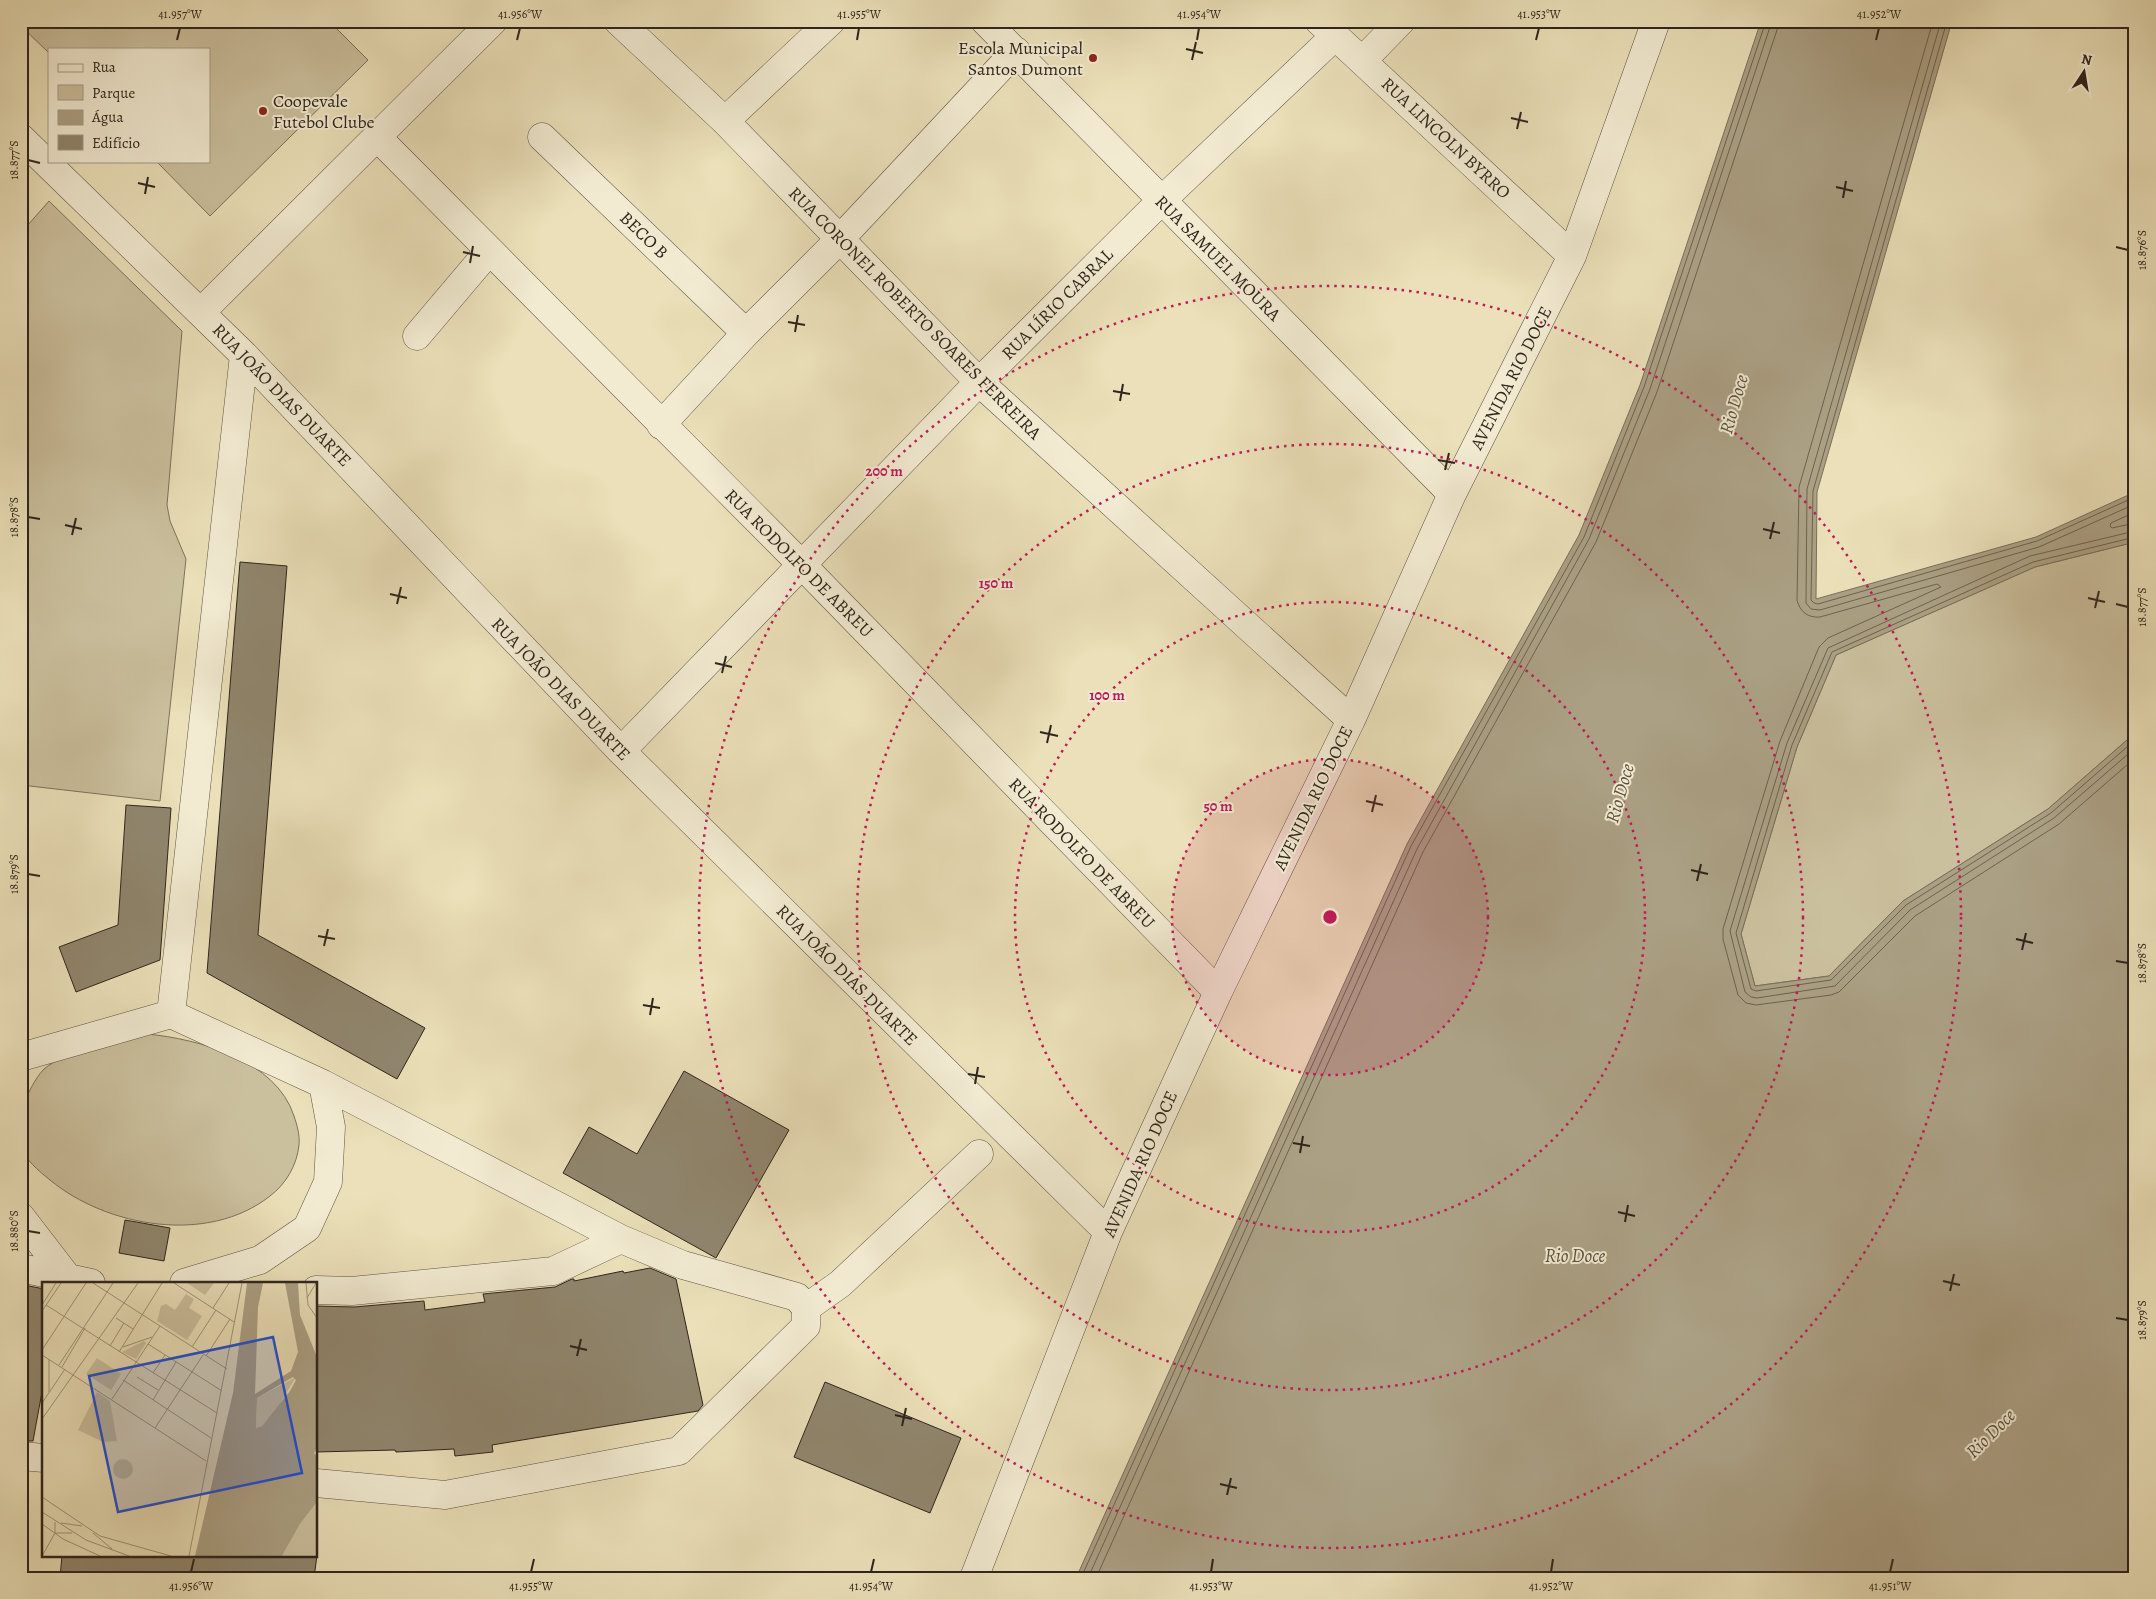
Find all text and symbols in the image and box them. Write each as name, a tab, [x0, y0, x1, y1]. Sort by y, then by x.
text: 41.957°W	[158, 6, 203, 22]
text: 41.956°W	[498, 6, 543, 22]
text: 41.955°W	[837, 6, 882, 22]
text: 41.954°W	[1177, 6, 1222, 22]
text: 41.953°W	[1517, 6, 1562, 22]
text: 41.952°W	[1857, 6, 1902, 22]
place label: Escola Municipal Santos Dumont	[958, 36, 1084, 81]
legend	[48, 48, 210, 162]
north arrow	[2058, 48, 2108, 98]
text: N	[2080, 49, 2094, 70]
marker: Escola Municipal Santos Dumont	[1087, 52, 1099, 64]
text: Rua	[92, 57, 116, 77]
street label: RUA LINCOLN BYRRO	[1376, 72, 1516, 204]
text: Parque	[92, 83, 135, 103]
place label: Coopevale Futebol Clube	[273, 89, 375, 134]
marker: Coopevale Futebol Clube	[257, 105, 269, 117]
text: Água	[91, 107, 123, 127]
text: Edifício	[92, 133, 140, 153]
text: 18.877°S	[6, 140, 22, 180]
street label: RUA CORONEL ROBERTO SOARES FERREIRA	[783, 181, 1047, 445]
street label: RUA SAMUEL MOURA	[1150, 190, 1287, 327]
street label: BECO B	[614, 206, 674, 264]
text: 18.876°S	[2134, 230, 2150, 270]
street label: RUA LÍRIO CABRAL	[996, 242, 1119, 365]
street label: AVENIDA RIO DOCE	[1464, 302, 1558, 455]
street label: RUA JOÃO DIAS DUARTE	[207, 318, 357, 472]
water label: Rio Doce	[1713, 371, 1755, 437]
text: 200 m	[865, 461, 903, 481]
street label: RUA RODOLFO DE ABREU	[719, 483, 879, 643]
text: 18.878°S	[6, 497, 22, 537]
text: 150 m	[979, 573, 1014, 593]
text: 18.877°S	[2134, 587, 2150, 627]
street label: RUA JOÃO DIAS DUARTE	[486, 612, 636, 766]
text: 100 m	[1089, 685, 1125, 705]
street label: AVENIDA RIO DOCE	[1267, 722, 1358, 875]
water label: Rio Doce	[1599, 760, 1641, 826]
street label: RUA RODOLFO DE ABREU	[1004, 772, 1160, 934]
text: 50 m	[1203, 796, 1233, 816]
text: 18.879°S	[6, 854, 22, 894]
street label: RUA JOÃO DIAS DUARTE	[771, 899, 923, 1051]
centre of rings	[1321, 908, 1339, 926]
text: 18.878°S	[2134, 943, 2150, 983]
street label: AVENIDA RIO DOCE	[1097, 1087, 1183, 1242]
text: 18.880°S	[6, 1210, 22, 1252]
water label: Rio Doce	[1545, 1243, 1605, 1269]
inset map	[42, 1282, 318, 1556]
text: 18.879°S	[2134, 1300, 2150, 1340]
water label: Rio Doce	[1960, 1403, 2021, 1464]
text: 41.956°W	[169, 1578, 214, 1594]
text: 41.955°W	[509, 1578, 554, 1594]
text: 41.954°W	[849, 1578, 894, 1594]
text: 41.953°W	[1189, 1578, 1234, 1594]
text: 41.952°W	[1529, 1578, 1574, 1594]
text: 41.951°W	[1869, 1578, 1912, 1594]

